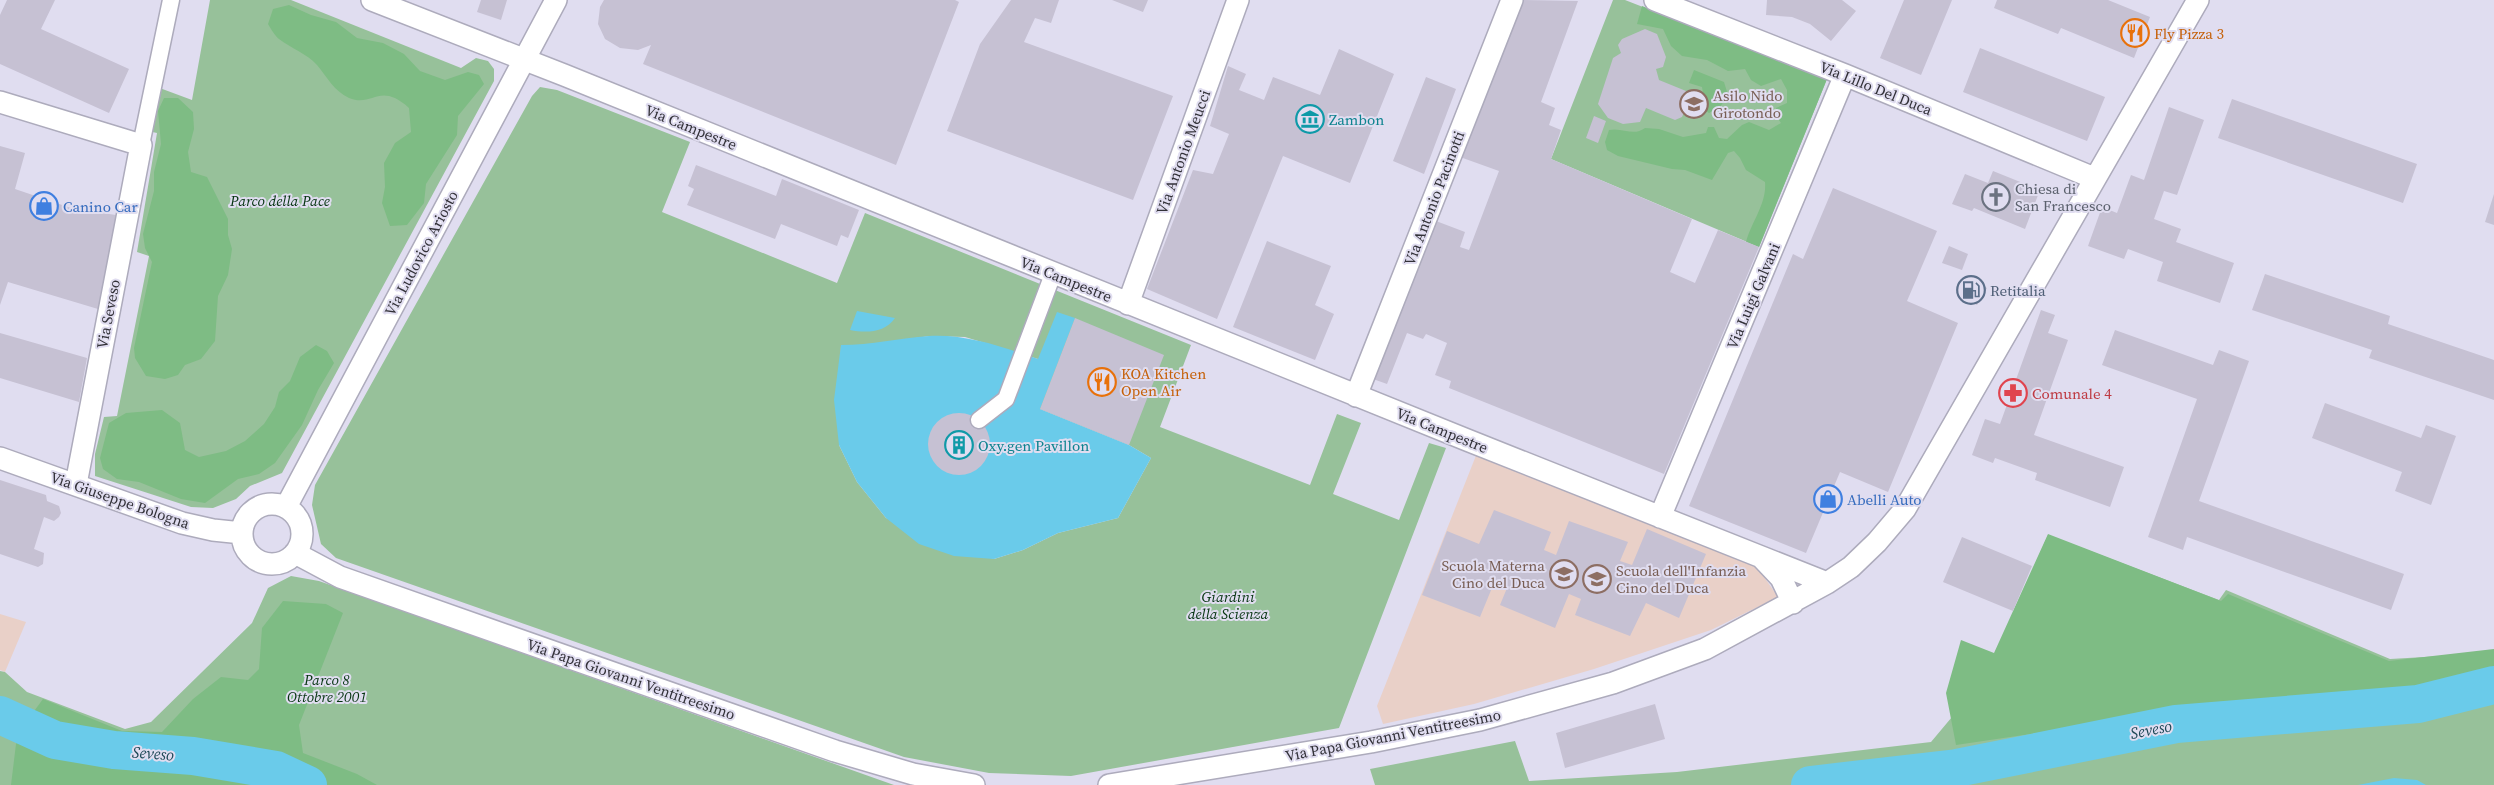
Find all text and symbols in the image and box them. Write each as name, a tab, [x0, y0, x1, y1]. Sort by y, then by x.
restaurant icon: Fly Pizza 3	[2120, 18, 2150, 48]
place label: Fly Pizza 3	[2154, 23, 2224, 44]
street label: Via Lillo Del Duca	[1817, 56, 1936, 120]
place label: Asilo Nido Girotondo	[1713, 85, 1782, 123]
street label: Via Antonio Meucci	[1151, 87, 1215, 217]
school or university icon: Asilo Nido Girotondo	[1679, 89, 1709, 119]
street label: Via Campestre	[642, 99, 740, 155]
museum icon: Zambon	[1295, 104, 1325, 134]
place label: Zambon	[1329, 109, 1384, 130]
street label: Via Antonio Pacinotti	[1399, 128, 1469, 268]
place label: Chiesa di San Francesco	[2015, 178, 2111, 216]
church icon: Chiesa di San Francesco	[1981, 182, 2011, 212]
street label: Via Ludovico Ariosto	[379, 187, 463, 319]
park label: Parco della Pace	[229, 190, 330, 211]
shop icon: Canino Car	[29, 191, 59, 221]
place label: Canino Car	[63, 196, 138, 217]
street label: Via Luigi Galvani	[1721, 240, 1785, 352]
street label: Via Campestre	[1017, 251, 1115, 307]
fuel station icon: Retitalia	[1956, 275, 1986, 305]
street label: Via Seveso	[91, 278, 125, 350]
place label: Retitalia	[1990, 280, 2046, 301]
place label: KOA Kitchen Open Air	[1121, 363, 1206, 401]
restaurant icon: KOA Kitchen Open Air	[1087, 367, 1117, 397]
pharmacy icon: Comunale 4	[1998, 378, 2028, 408]
place label: Comunale 4	[2032, 383, 2112, 404]
street label: Via Campestre	[1393, 402, 1491, 458]
building icon: Oxy.gen Pavillon	[944, 430, 974, 460]
place label: Oxy.gen Pavillon	[978, 435, 1089, 456]
street label: Via Giuseppe Bologna	[48, 466, 193, 534]
shop icon: Abelli Auto	[1813, 484, 1843, 514]
place label: Abelli Auto	[1847, 489, 1922, 510]
place label: Scuola Materna Cino del Duca	[1441, 555, 1545, 593]
school or university icon: Scuola Materna Cino del Duca	[1549, 559, 1579, 589]
place label: Scuola dell'Infanzia Cino del Duca	[1616, 560, 1746, 598]
school or university icon: Scuola dell'Infanzia Cino del Duca	[1582, 564, 1612, 594]
park label: Giardini della Scienza	[1188, 586, 1269, 624]
street label: Via Papa Giovanni Ventitreesimo	[524, 633, 738, 725]
park label: Parco 8 Ottobre 2001	[287, 669, 367, 707]
street label: Via Papa Giovanni Ventitreesimo	[1284, 704, 1502, 766]
water label: Seveso	[2128, 714, 2174, 744]
water label: Seveso	[131, 741, 175, 765]

